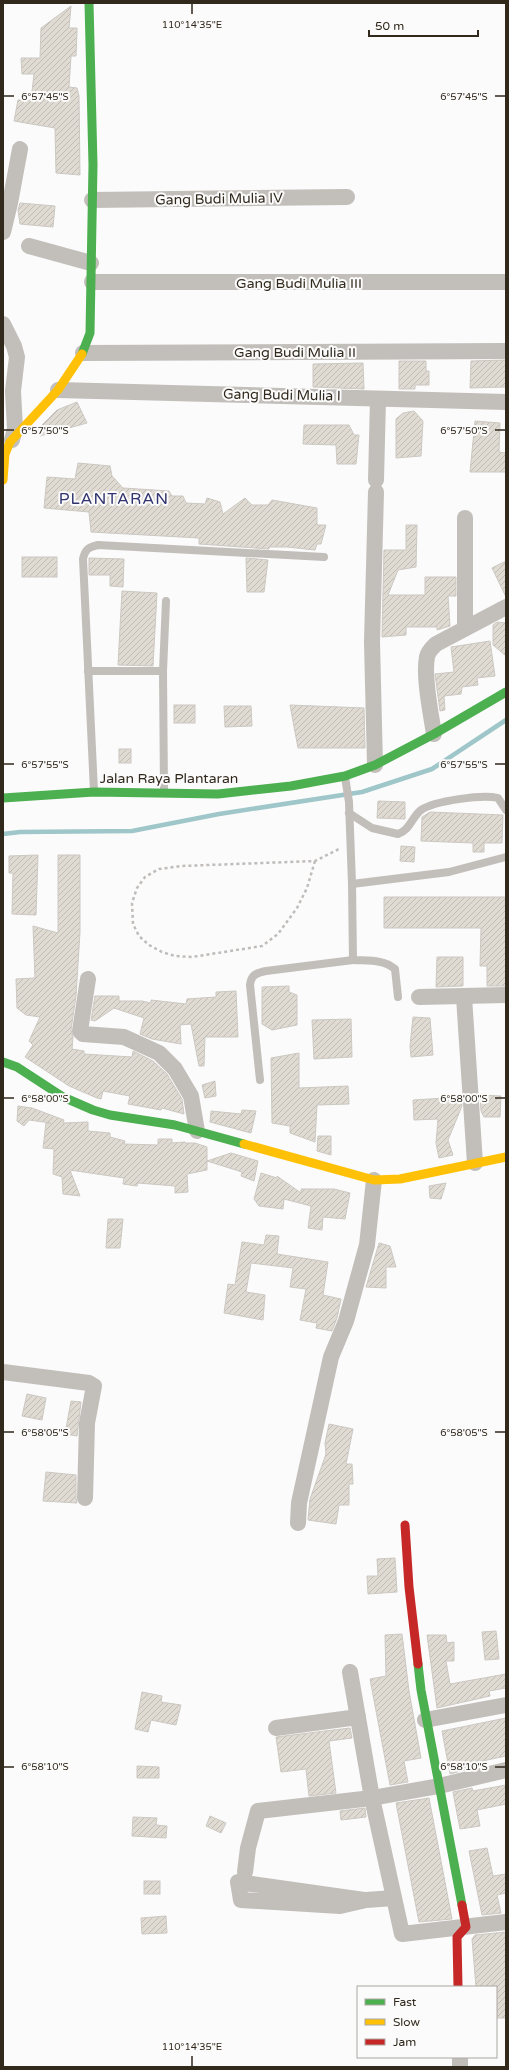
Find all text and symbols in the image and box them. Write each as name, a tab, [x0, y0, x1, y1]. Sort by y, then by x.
scale bar	[369, 12, 478, 38]
text: 110°14'35"E	[162, 19, 222, 31]
text: 50 m	[375, 19, 404, 33]
text: 6°57'45"S	[21, 91, 69, 103]
text: 6°57'45"S	[440, 91, 488, 103]
street label: Gang Budi Mulia IV	[155, 189, 283, 209]
street label: Gang Budi Mulia III	[236, 275, 362, 292]
street label: Gang Budi Mulia II	[234, 344, 356, 361]
street label: Gang Budi Mulia I	[223, 385, 341, 405]
text: 6°57'50"S	[21, 425, 69, 437]
text: 6°57'50"S	[440, 425, 488, 437]
district label: PLANTARAN	[59, 489, 169, 509]
text: 6°57'55"S	[21, 759, 69, 771]
text: 6°57'55"S	[440, 759, 488, 771]
street label: Jalan Raya Plantaran	[100, 770, 238, 787]
text: 6°58'00"S	[21, 1093, 69, 1105]
text: 6°58'00"S	[440, 1093, 488, 1105]
text: 6°58'05"S	[21, 1427, 69, 1439]
text: 6°58'05"S	[440, 1427, 488, 1439]
text: 6°58'10"S	[21, 1761, 69, 1773]
text: 6°58'10"S	[440, 1761, 488, 1773]
legend	[357, 1986, 497, 2058]
text: Fast	[393, 1995, 417, 2009]
text: Slow	[393, 2015, 420, 2029]
text: Jam	[393, 2035, 416, 2049]
text: 110°14'35"E	[162, 2041, 222, 2053]

